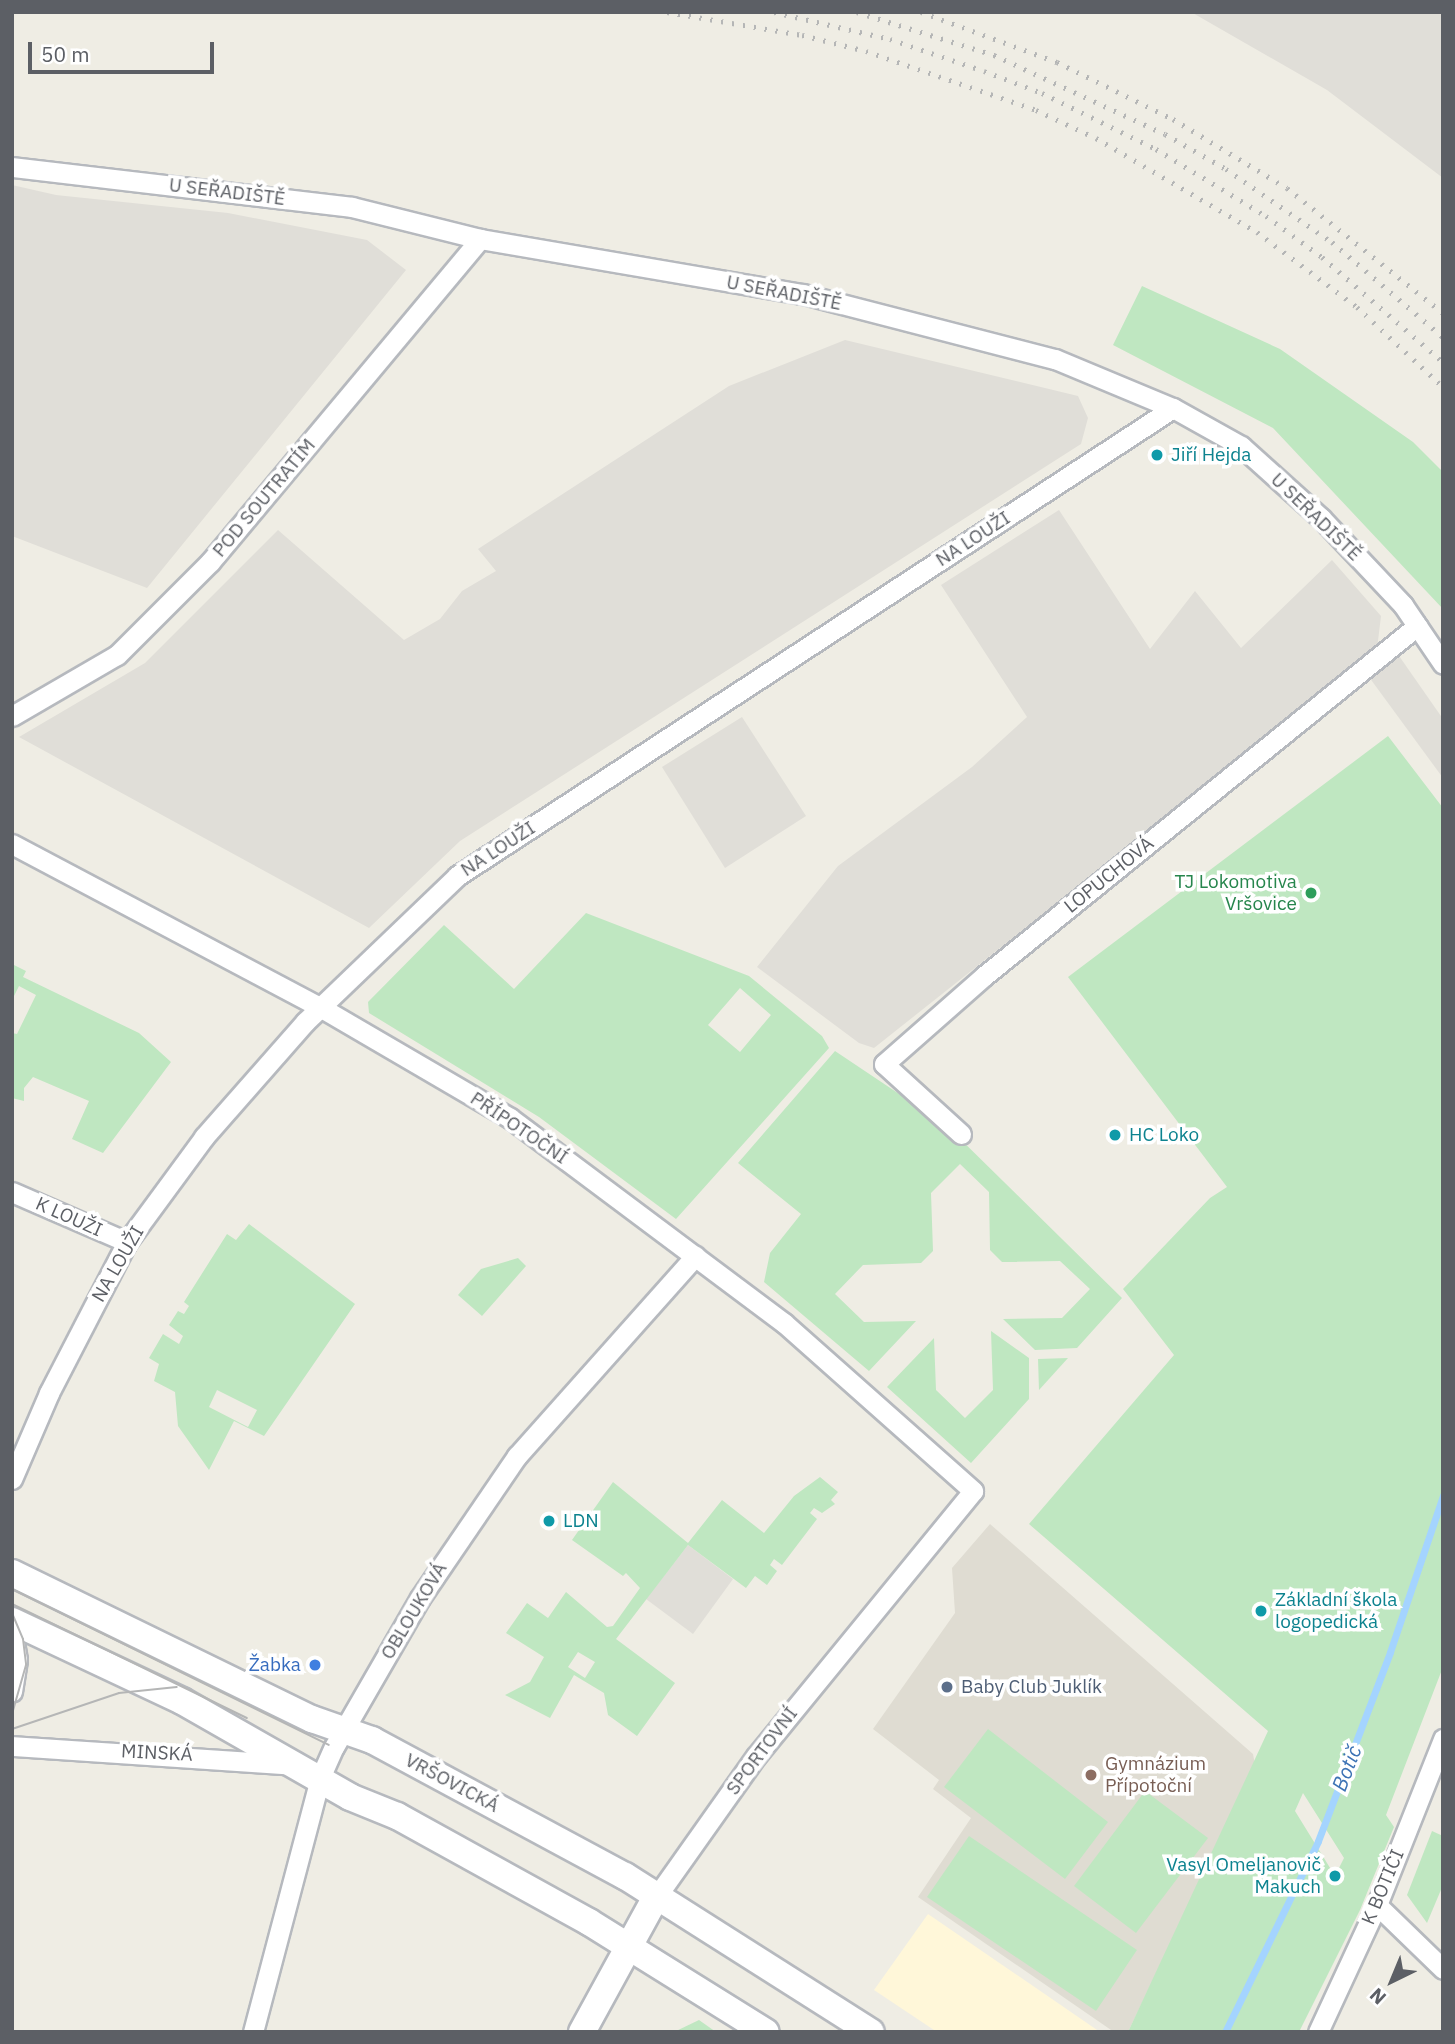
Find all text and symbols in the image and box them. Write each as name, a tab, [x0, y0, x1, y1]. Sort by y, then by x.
scale bar	[32, 28, 217, 72]
text: 50 m	[41, 40, 90, 68]
street label: U SEŘADIŠTĚ	[168, 174, 286, 210]
street label: U SEŘADIŠTĚ	[724, 271, 844, 315]
street label: POD SOUTRATÍM	[208, 434, 320, 562]
place label: Jiří Hejda	[1171, 444, 1251, 466]
marker: Jiří Hejda	[1149, 447, 1165, 463]
street label: U SEŘADIŠTĚ	[1266, 468, 1366, 566]
street label: NA LOUŽI	[932, 507, 1014, 571]
street label: NA LOUŽI	[457, 817, 539, 881]
street label: LOPUCHOVÁ	[1060, 832, 1158, 918]
place label: TJ Lokomotiva Vršovice	[1174, 871, 1297, 915]
marker: TJ Lokomotiva Vršovice	[1303, 885, 1319, 901]
street label: PŘÍPOTOČNÍ	[466, 1087, 572, 1169]
place label: HC Loko	[1129, 1124, 1199, 1146]
marker: HC Loko	[1107, 1127, 1123, 1143]
street label: K LOUŽI	[32, 1192, 106, 1242]
street label: NA LOUŽI	[87, 1222, 149, 1306]
place label: LDN	[563, 1510, 599, 1532]
marker: LDN	[541, 1513, 557, 1529]
street label: OBLOUKOVÁ	[376, 1558, 452, 1664]
place label: Základní škola logopedická	[1275, 1589, 1397, 1633]
marker: Základní škola logopedická	[1253, 1603, 1269, 1619]
place label: Žabka	[249, 1654, 301, 1676]
marker: Žabka	[307, 1657, 323, 1673]
place label: Baby Club Juklík	[961, 1676, 1102, 1698]
marker: Baby Club Juklík	[939, 1679, 955, 1695]
street label: SPORTOVNÍ	[722, 1703, 802, 1799]
street label: MINSKÁ	[121, 1740, 193, 1766]
water label: Botič	[1326, 1742, 1366, 1794]
street label: VRŠOVICKÁ	[401, 1749, 503, 1817]
place label: Gymnázium Přípotoční	[1105, 1753, 1206, 1797]
marker: Gymnázium Přípotoční	[1083, 1767, 1099, 1783]
street label: K BOTIČI	[1357, 1846, 1409, 1928]
place label: Vasyl Omeljanovič Makuch	[1166, 1854, 1321, 1898]
marker: Vasyl Omeljanovič Makuch	[1327, 1868, 1343, 1884]
north arrow	[1357, 1946, 1427, 2016]
text: N	[1364, 1983, 1391, 2010]

